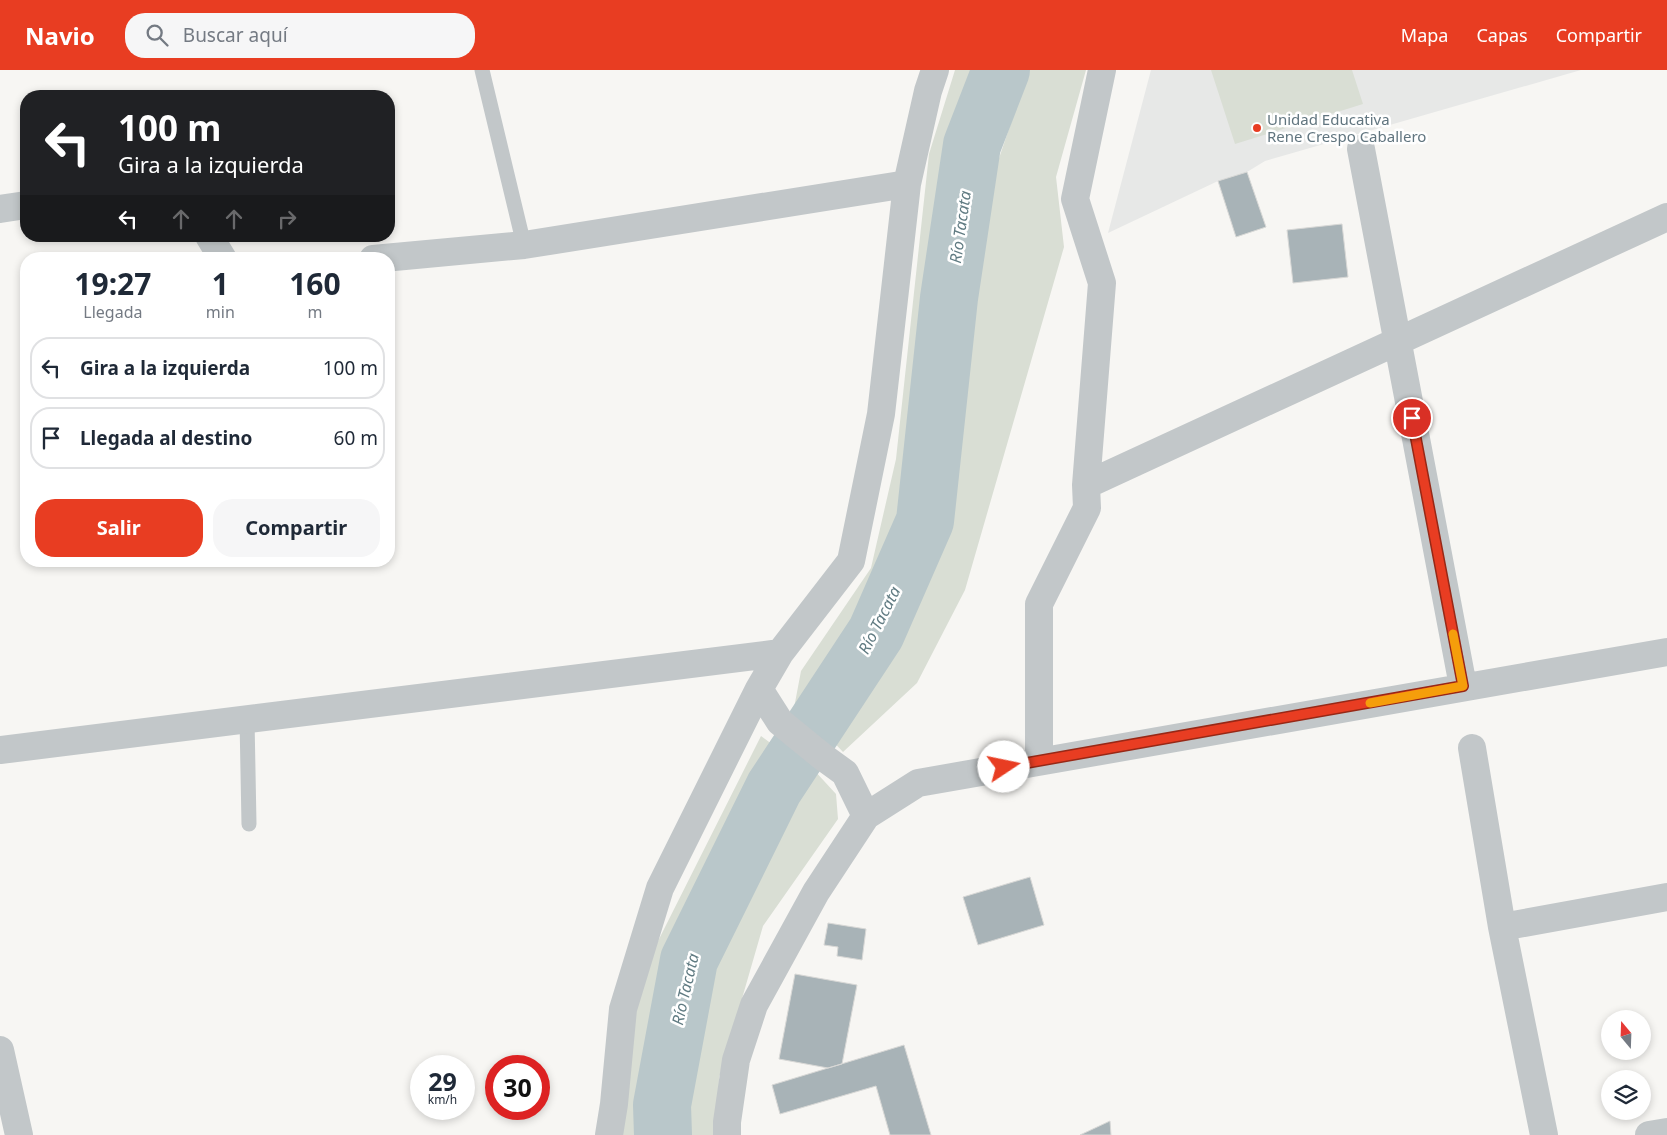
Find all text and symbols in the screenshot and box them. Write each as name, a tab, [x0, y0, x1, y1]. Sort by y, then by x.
search box	[125, 13, 475, 58]
text: Navio	[25, 19, 95, 52]
icon: search	[143, 21, 171, 49]
text: Buscar aquí	[183, 22, 288, 48]
text: Mapa	[1401, 23, 1448, 47]
text: Capas	[1476, 23, 1528, 47]
text: Compartir	[1556, 23, 1642, 47]
text: 100 m	[118, 104, 221, 151]
place label: Unidad Educativa Rene Crespo Caballero	[1267, 109, 1426, 146]
icon: left	[35, 110, 100, 175]
marker: Unidad Educativa Rene Crespo Caballero	[1251, 122, 1263, 134]
text: Gira a la izquierda	[118, 149, 304, 179]
water label: Río Tacata	[944, 189, 976, 265]
icon: left	[114, 205, 142, 233]
icon: ahead	[167, 205, 195, 233]
icon: ahead	[220, 205, 248, 233]
icon: right	[273, 205, 301, 233]
text: 19:27	[74, 263, 151, 304]
text: 1	[212, 263, 229, 304]
text: 160	[289, 263, 341, 304]
text: Llegada	[83, 301, 142, 323]
text: min	[206, 301, 235, 323]
text: m	[307, 301, 322, 323]
icon: left	[37, 354, 65, 382]
text: Gira a la izquierda	[80, 355, 250, 381]
text: 100 m	[323, 355, 378, 381]
pin	[1391, 397, 1433, 439]
icon: arrive	[1398, 404, 1426, 432]
icon: arrive	[37, 424, 65, 452]
text: Llegada al destino	[80, 425, 252, 451]
text: 60 m	[334, 425, 378, 451]
button: Salir	[35, 499, 203, 557]
button: Compartir	[213, 499, 380, 557]
water label: Río Tacata	[853, 582, 905, 658]
position arrow	[977, 740, 1029, 792]
water label: Río Tacata	[666, 951, 704, 1027]
north arrow	[1601, 1010, 1651, 1060]
map controls	[1601, 1010, 1651, 1120]
speed limit sign: 30	[485, 1055, 550, 1120]
text: 29	[428, 1064, 457, 1098]
button: layers	[1601, 1070, 1651, 1120]
text: km/h	[428, 1091, 457, 1108]

